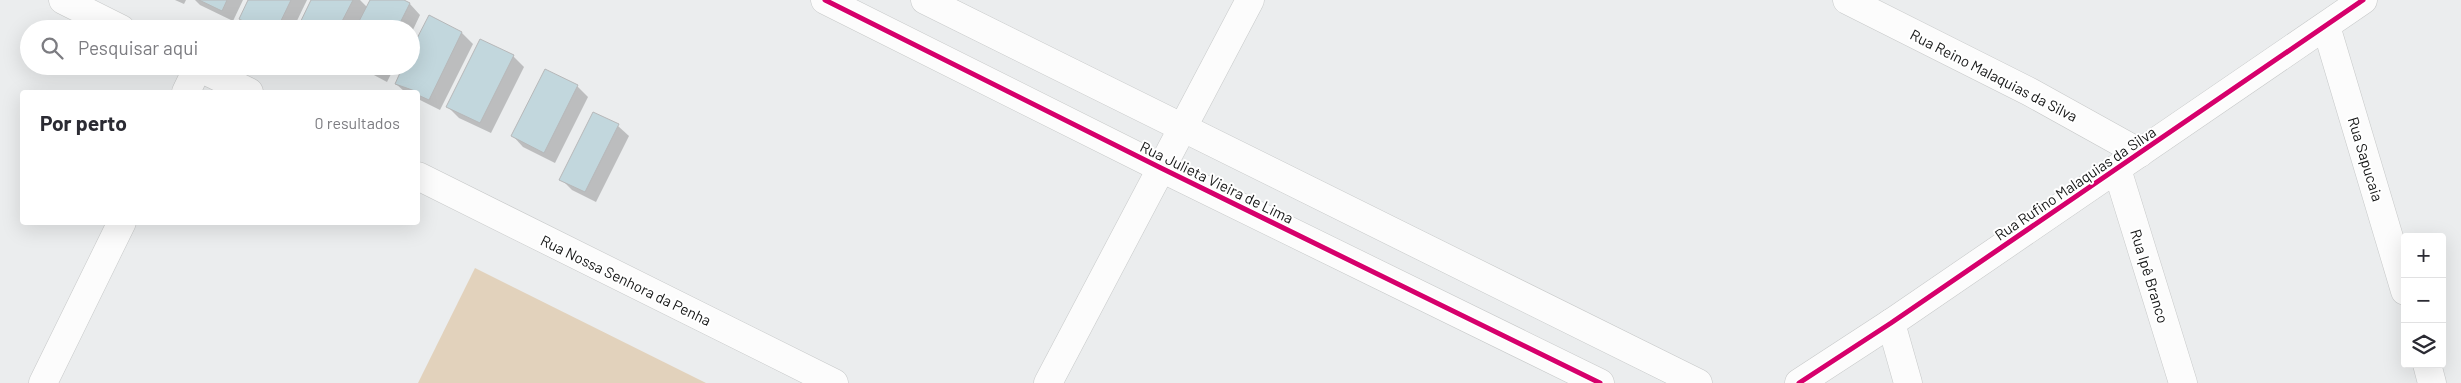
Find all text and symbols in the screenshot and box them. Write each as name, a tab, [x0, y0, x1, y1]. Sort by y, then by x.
search box	[20, 20, 420, 75]
street label: Rua Reino Malaquias da Silva	[1907, 25, 2081, 125]
icon: search	[38, 34, 66, 62]
text: Pesquisar aqui	[78, 36, 198, 59]
text: Por perto	[40, 110, 127, 135]
text: 0 resultados	[315, 113, 400, 132]
street label: Rua Sapucaia	[2345, 115, 2387, 203]
street label: Rua Rufino Malaquias da Silva	[1991, 122, 2159, 244]
street label: Rua Julieta Vieira de Lima	[1138, 137, 1296, 227]
street label: Rua Ipê Branco	[2127, 227, 2173, 325]
street label: Rua Nossa Senhora da Penha	[538, 231, 714, 329]
map controls	[2401, 233, 2446, 368]
button: +	[2401, 233, 2446, 278]
button: −	[2401, 278, 2446, 323]
button: layers	[2401, 323, 2446, 368]

